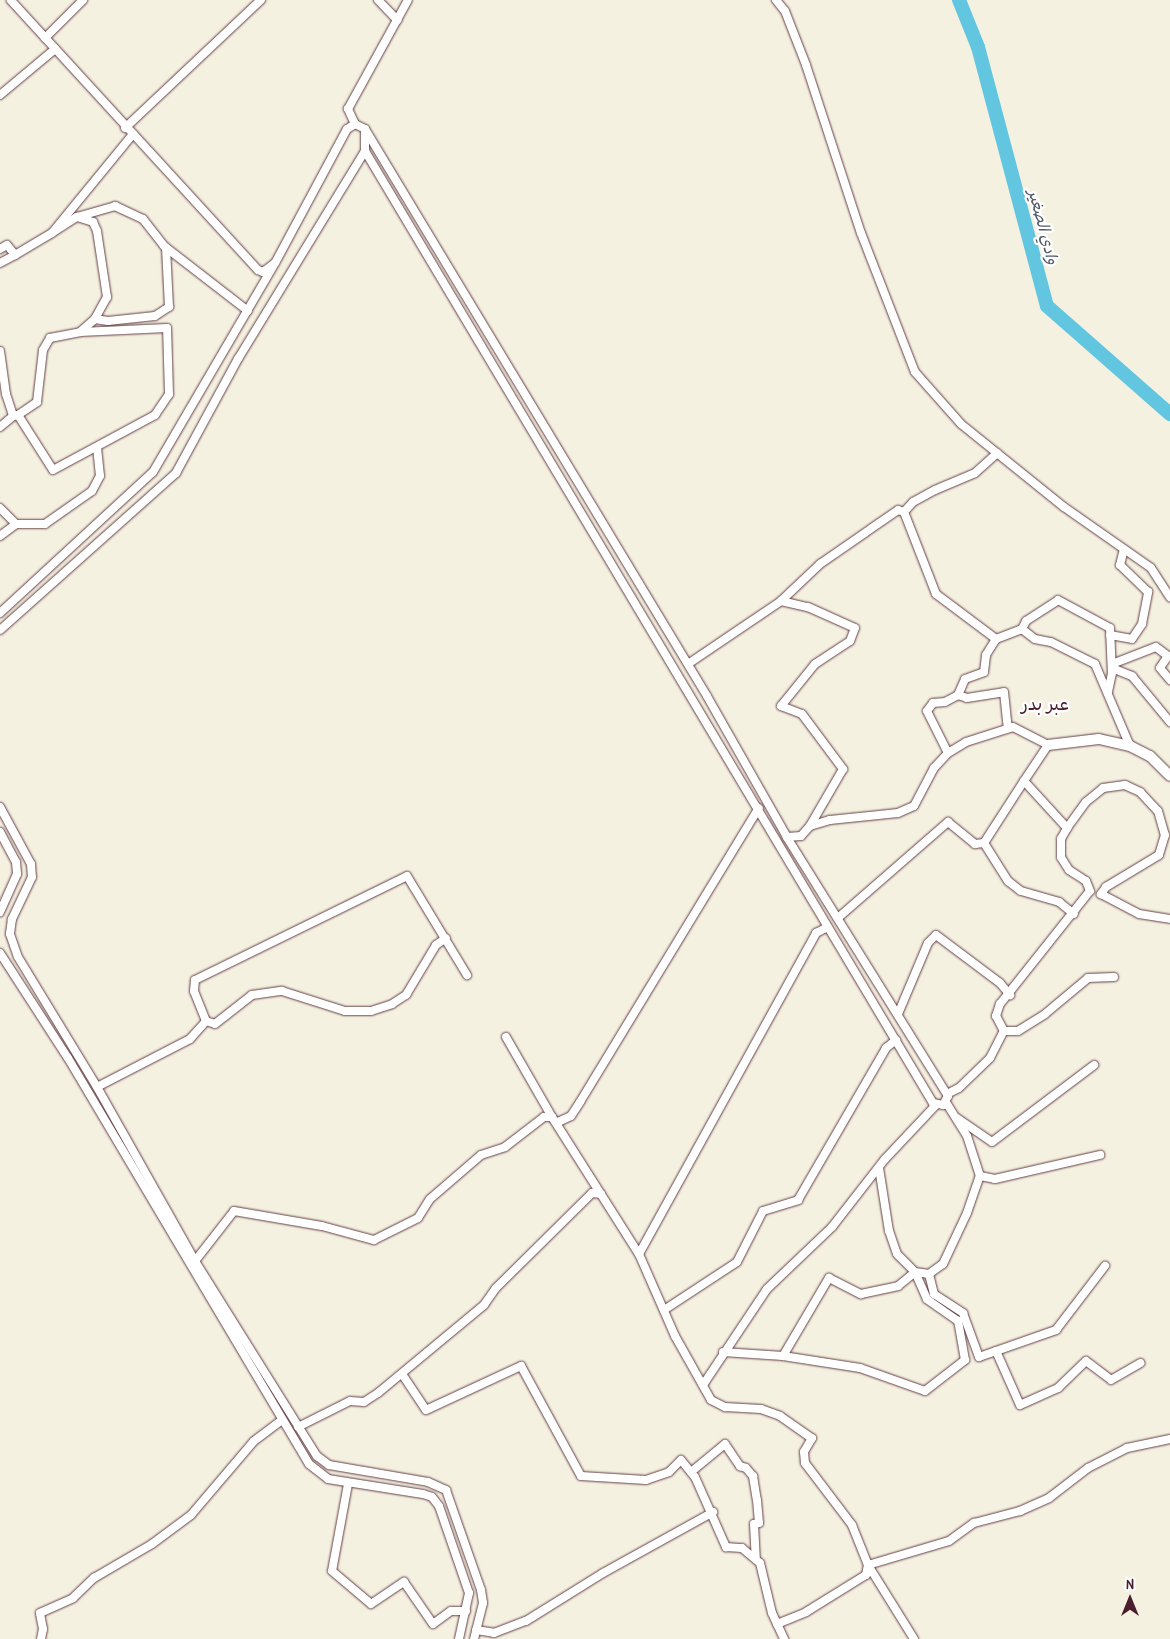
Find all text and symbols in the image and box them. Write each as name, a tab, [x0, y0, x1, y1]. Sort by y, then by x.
water label: وادي الصغير	[1025, 188, 1063, 266]
district label: عبر بدر	[1021, 693, 1069, 715]
north arrow	[1105, 1574, 1155, 1624]
text: N	[1126, 1574, 1134, 1593]

